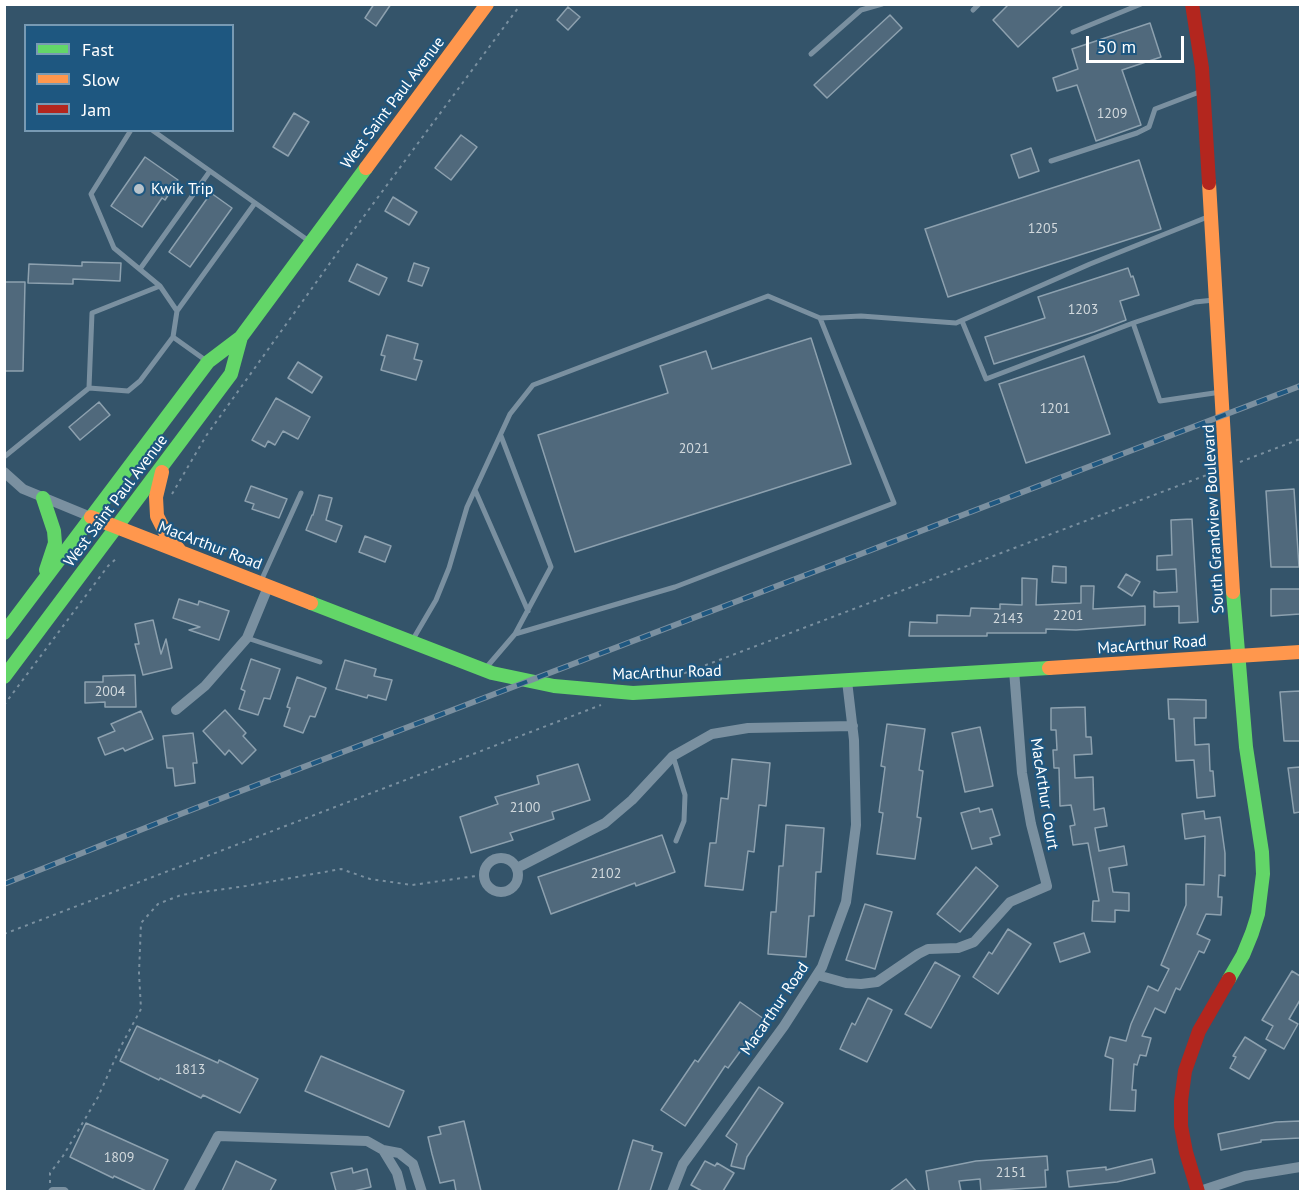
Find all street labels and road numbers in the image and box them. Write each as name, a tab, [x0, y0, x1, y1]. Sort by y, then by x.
street label: West Saint Paul Avenue	[337, 33, 449, 173]
street label: South Grandview Boulevard	[1199, 424, 1229, 614]
street label: West Saint Paul Avenue	[60, 431, 172, 571]
street label: MacArthur Road	[155, 517, 265, 575]
street label: MacArthur Road	[1097, 632, 1207, 658]
street label: MacArthur Road	[612, 661, 722, 685]
street label: MacArthur Court	[1026, 737, 1062, 851]
street label: Macarthur Road	[737, 959, 813, 1059]

